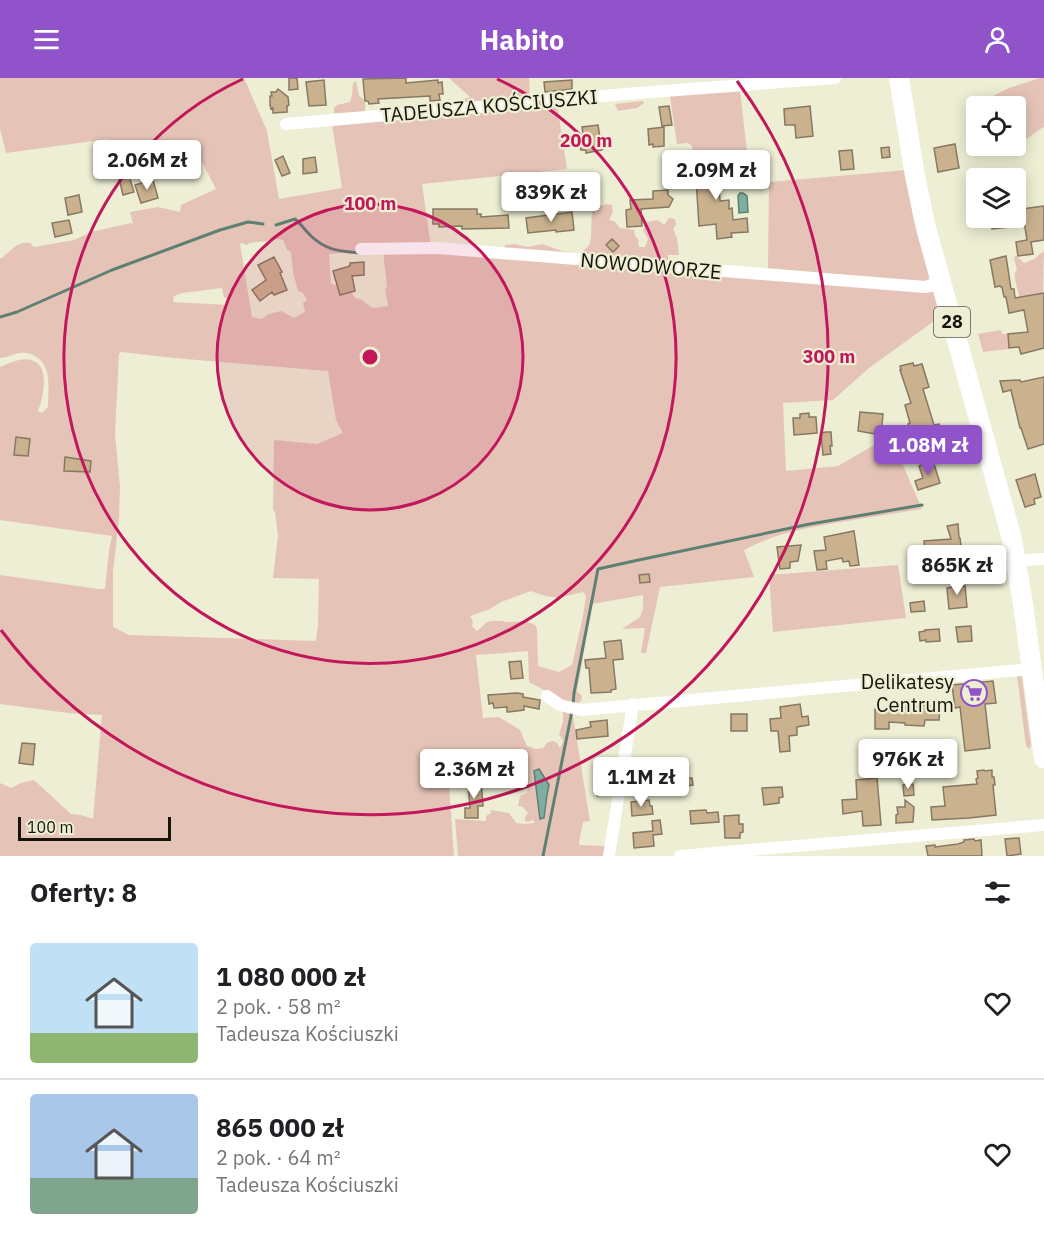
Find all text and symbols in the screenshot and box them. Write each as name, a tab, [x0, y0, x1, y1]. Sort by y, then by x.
text: Habito	[480, 22, 564, 57]
icon: menu	[30, 23, 63, 56]
icon: person	[981, 23, 1014, 56]
street label: TADEUSZA KOŚCIUSZKI	[379, 83, 599, 128]
map controls	[966, 96, 1026, 228]
button: locate	[966, 96, 1026, 156]
text: 200 m	[560, 129, 612, 152]
pin: 2.06M zł	[85, 140, 209, 191]
text: 2.06M zł	[107, 146, 187, 173]
pin: 2.09M zł	[654, 150, 778, 201]
text: 2.09M zł	[676, 156, 756, 183]
button: layers	[966, 168, 1026, 228]
pin: 839K zł	[496, 172, 606, 223]
text: 839K zł	[515, 178, 587, 205]
text: 100 m	[344, 192, 396, 215]
street label: NOWODWORZE	[579, 246, 723, 285]
road number: 28	[934, 307, 970, 337]
text: 300 m	[803, 345, 855, 368]
centre of rings	[360, 347, 380, 367]
pin: 1.08M zł	[866, 425, 990, 476]
text: 1.08M zł	[888, 431, 968, 458]
pin: 865K zł	[902, 545, 1012, 596]
text: 865K zł	[921, 551, 993, 578]
place label: Delikatesy Centrum	[861, 668, 954, 718]
supermarket icon: Delikatesy Centrum	[959, 678, 989, 708]
pin: 976K zł	[853, 739, 963, 790]
text: 976K zł	[872, 745, 944, 772]
pin: 2.36M zł	[412, 749, 536, 800]
text: 2.36M zł	[434, 755, 514, 782]
pin: 1.1M zł	[586, 757, 696, 808]
text: 1.1M zł	[607, 763, 675, 790]
scale bar	[18, 814, 171, 842]
text: 100 m	[27, 817, 74, 837]
text: Oferty: 8	[30, 875, 137, 909]
icon: filters	[981, 876, 1014, 909]
text: 1 080 000 zł	[216, 959, 365, 993]
icon: home	[78, 967, 150, 1039]
icon: heart	[981, 987, 1014, 1020]
text: 2 pok. · 58 m²	[216, 993, 341, 1020]
text: Tadeusza Kościuszki	[216, 1020, 399, 1047]
text: 865 000 zł	[216, 1110, 344, 1144]
icon: home	[78, 1118, 150, 1190]
icon: heart	[981, 1138, 1014, 1171]
text: 2 pok. · 64 m²	[216, 1144, 341, 1171]
text: Tadeusza Kościuszki	[216, 1171, 399, 1198]

